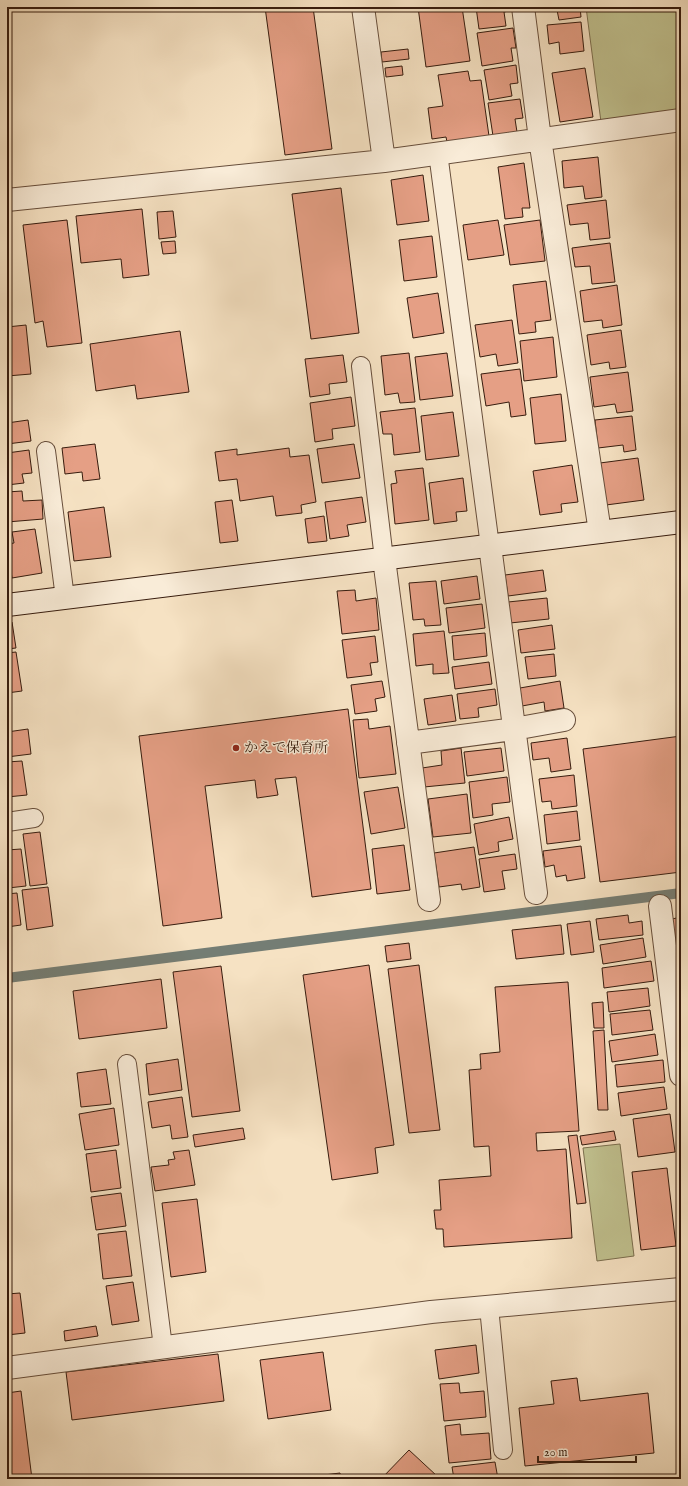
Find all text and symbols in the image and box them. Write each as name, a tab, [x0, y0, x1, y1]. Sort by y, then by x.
place label: かえで保育所	[244, 739, 328, 757]
marker: かえで保育所	[231, 743, 241, 753]
scale bar	[538, 1438, 636, 1464]
text: 20 m	[544, 1445, 567, 1460]

